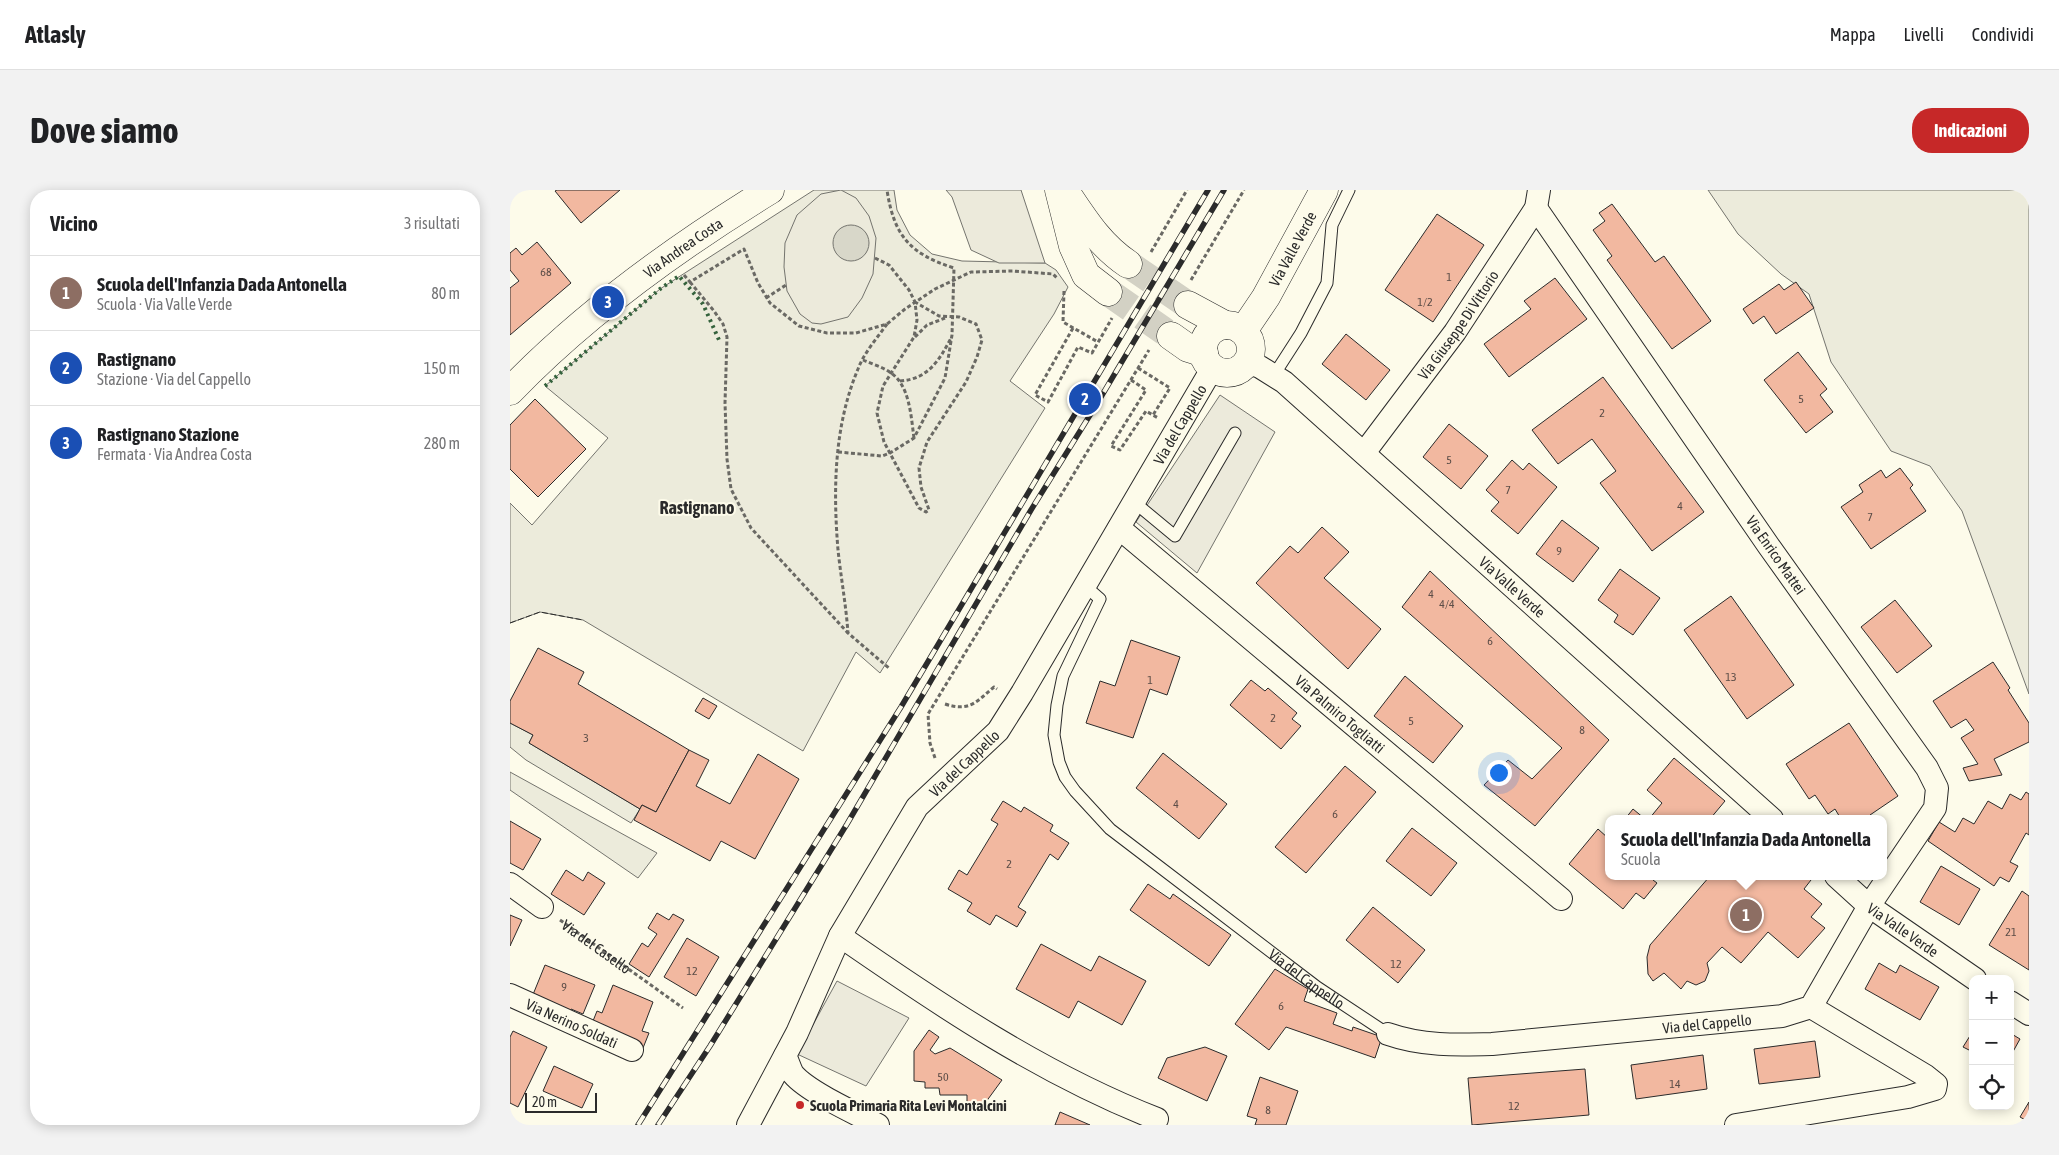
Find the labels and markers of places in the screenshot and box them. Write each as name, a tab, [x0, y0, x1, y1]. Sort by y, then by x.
pin: 3	[592, 283, 624, 321]
pin: 2	[1069, 380, 1101, 418]
pin: 1	[1730, 896, 1762, 934]
place label: Scuola Primaria Rita Levi Montalcini	[810, 1097, 1007, 1114]
marker: Scuola Primaria Rita Levi Montalcini	[794, 1099, 806, 1111]

